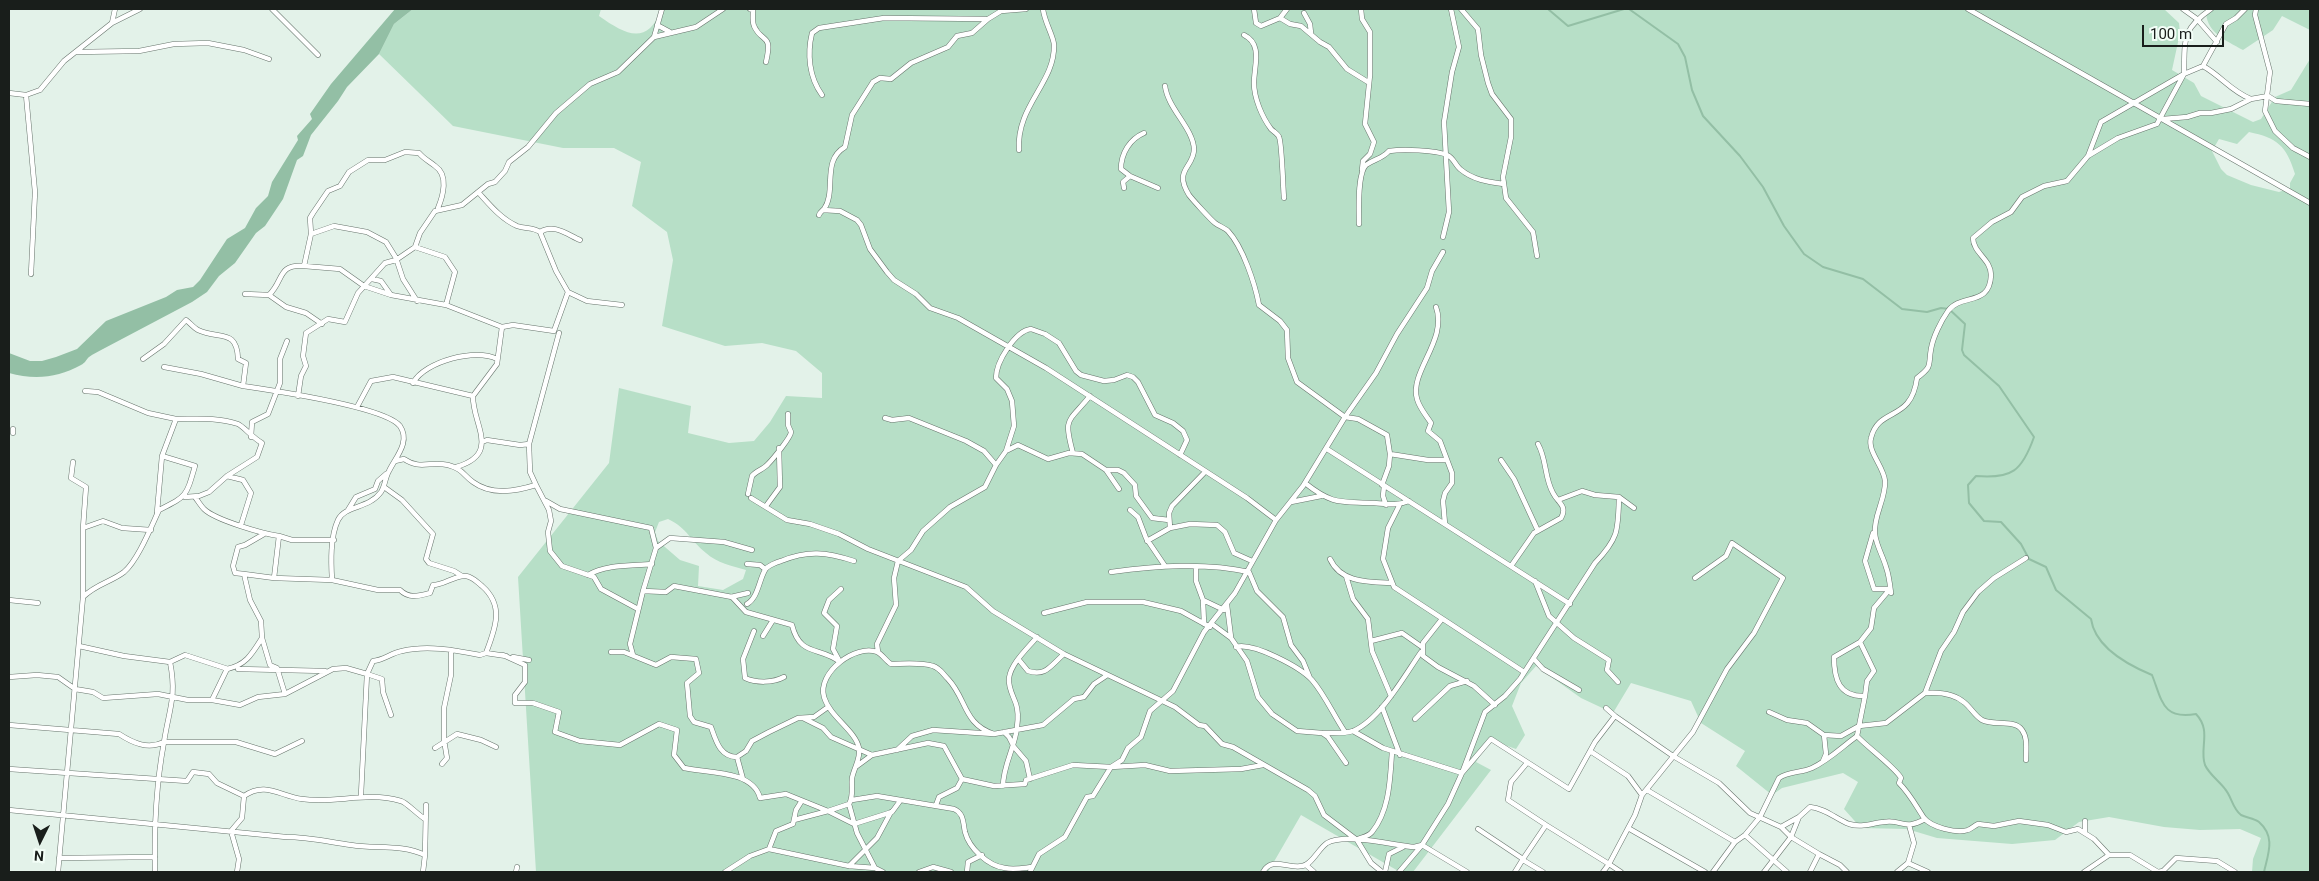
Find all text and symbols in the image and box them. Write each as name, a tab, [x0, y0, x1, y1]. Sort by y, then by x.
scale bar	[2144, 15, 2226, 47]
text: 100 m	[2150, 25, 2192, 43]
north arrow	[15, 816, 65, 866]
text: N	[33, 848, 44, 864]

